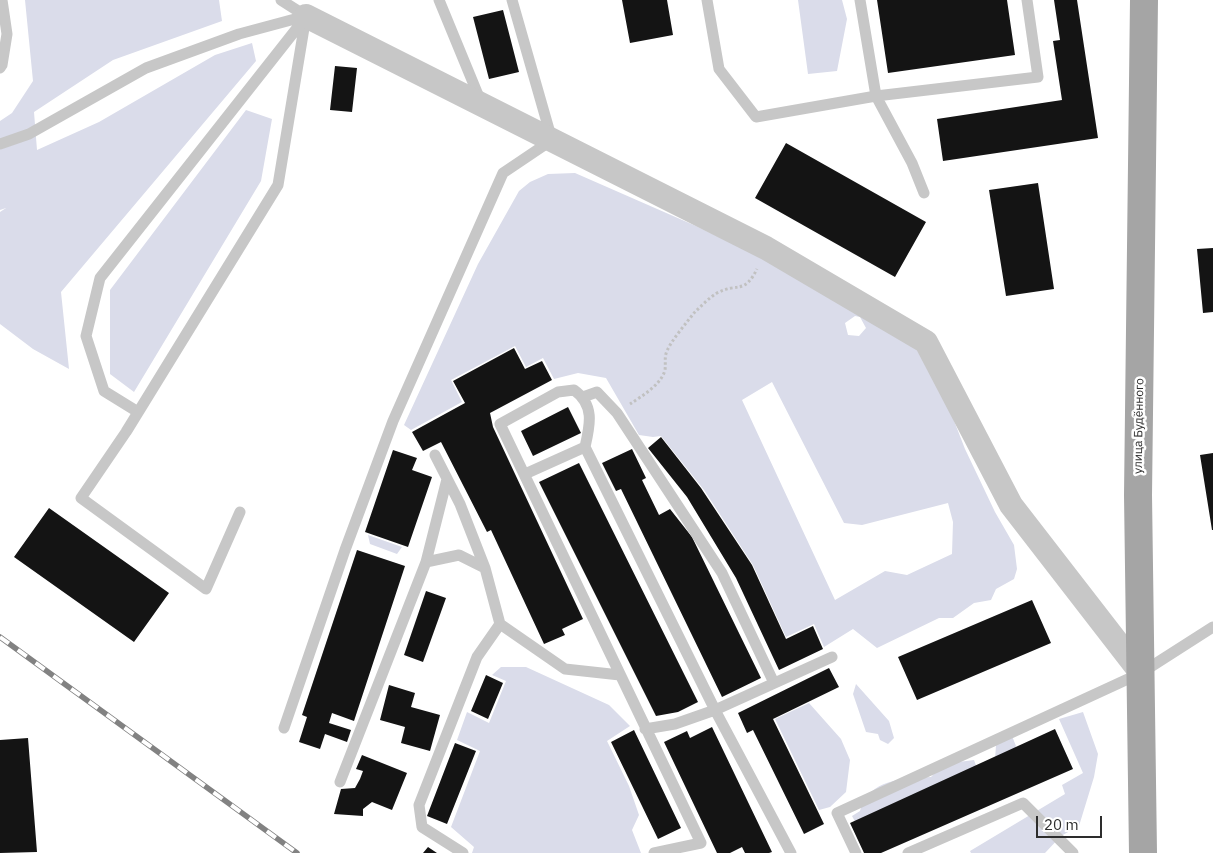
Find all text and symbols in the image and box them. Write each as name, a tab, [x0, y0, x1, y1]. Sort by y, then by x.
street label: улица Будённого	[1131, 378, 1147, 474]
scale bar	[1038, 806, 1104, 838]
text: 20 m	[1044, 815, 1079, 834]

